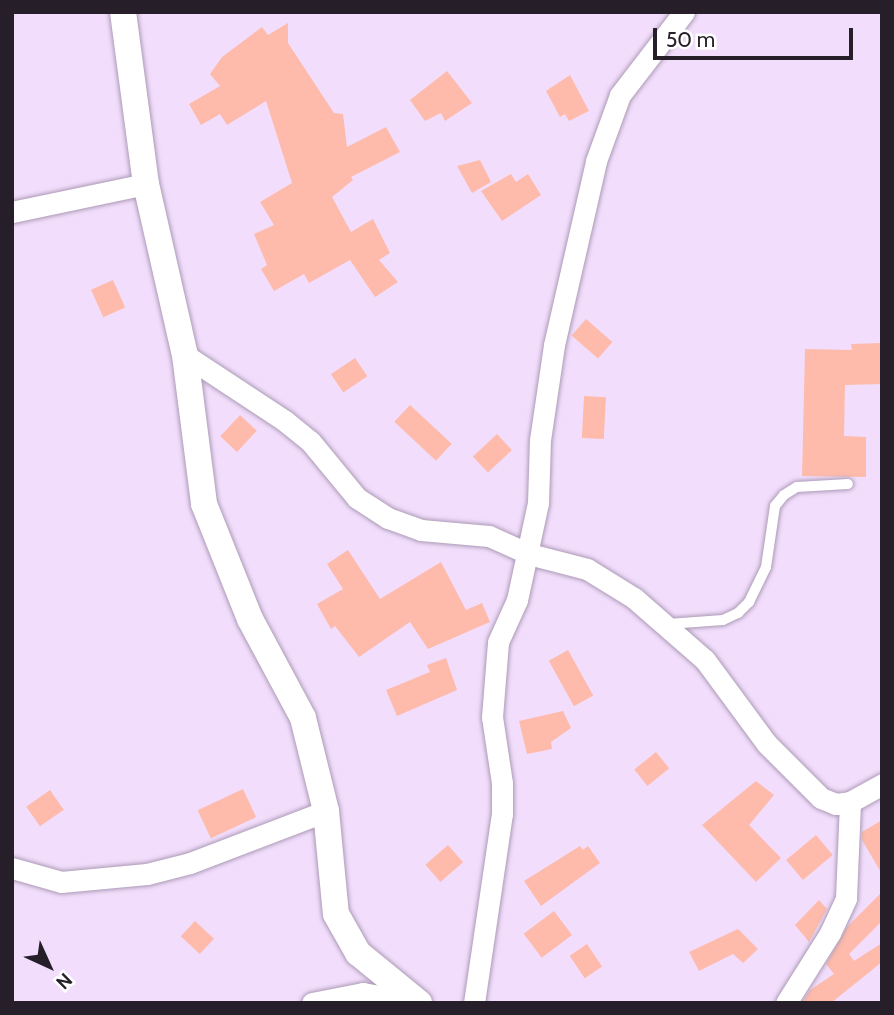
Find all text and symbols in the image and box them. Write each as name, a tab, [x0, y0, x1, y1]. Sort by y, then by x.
scale bar	[656, 14, 856, 58]
text: 50 m	[666, 27, 715, 52]
north arrow	[14, 931, 84, 1001]
text: N	[51, 968, 77, 994]

